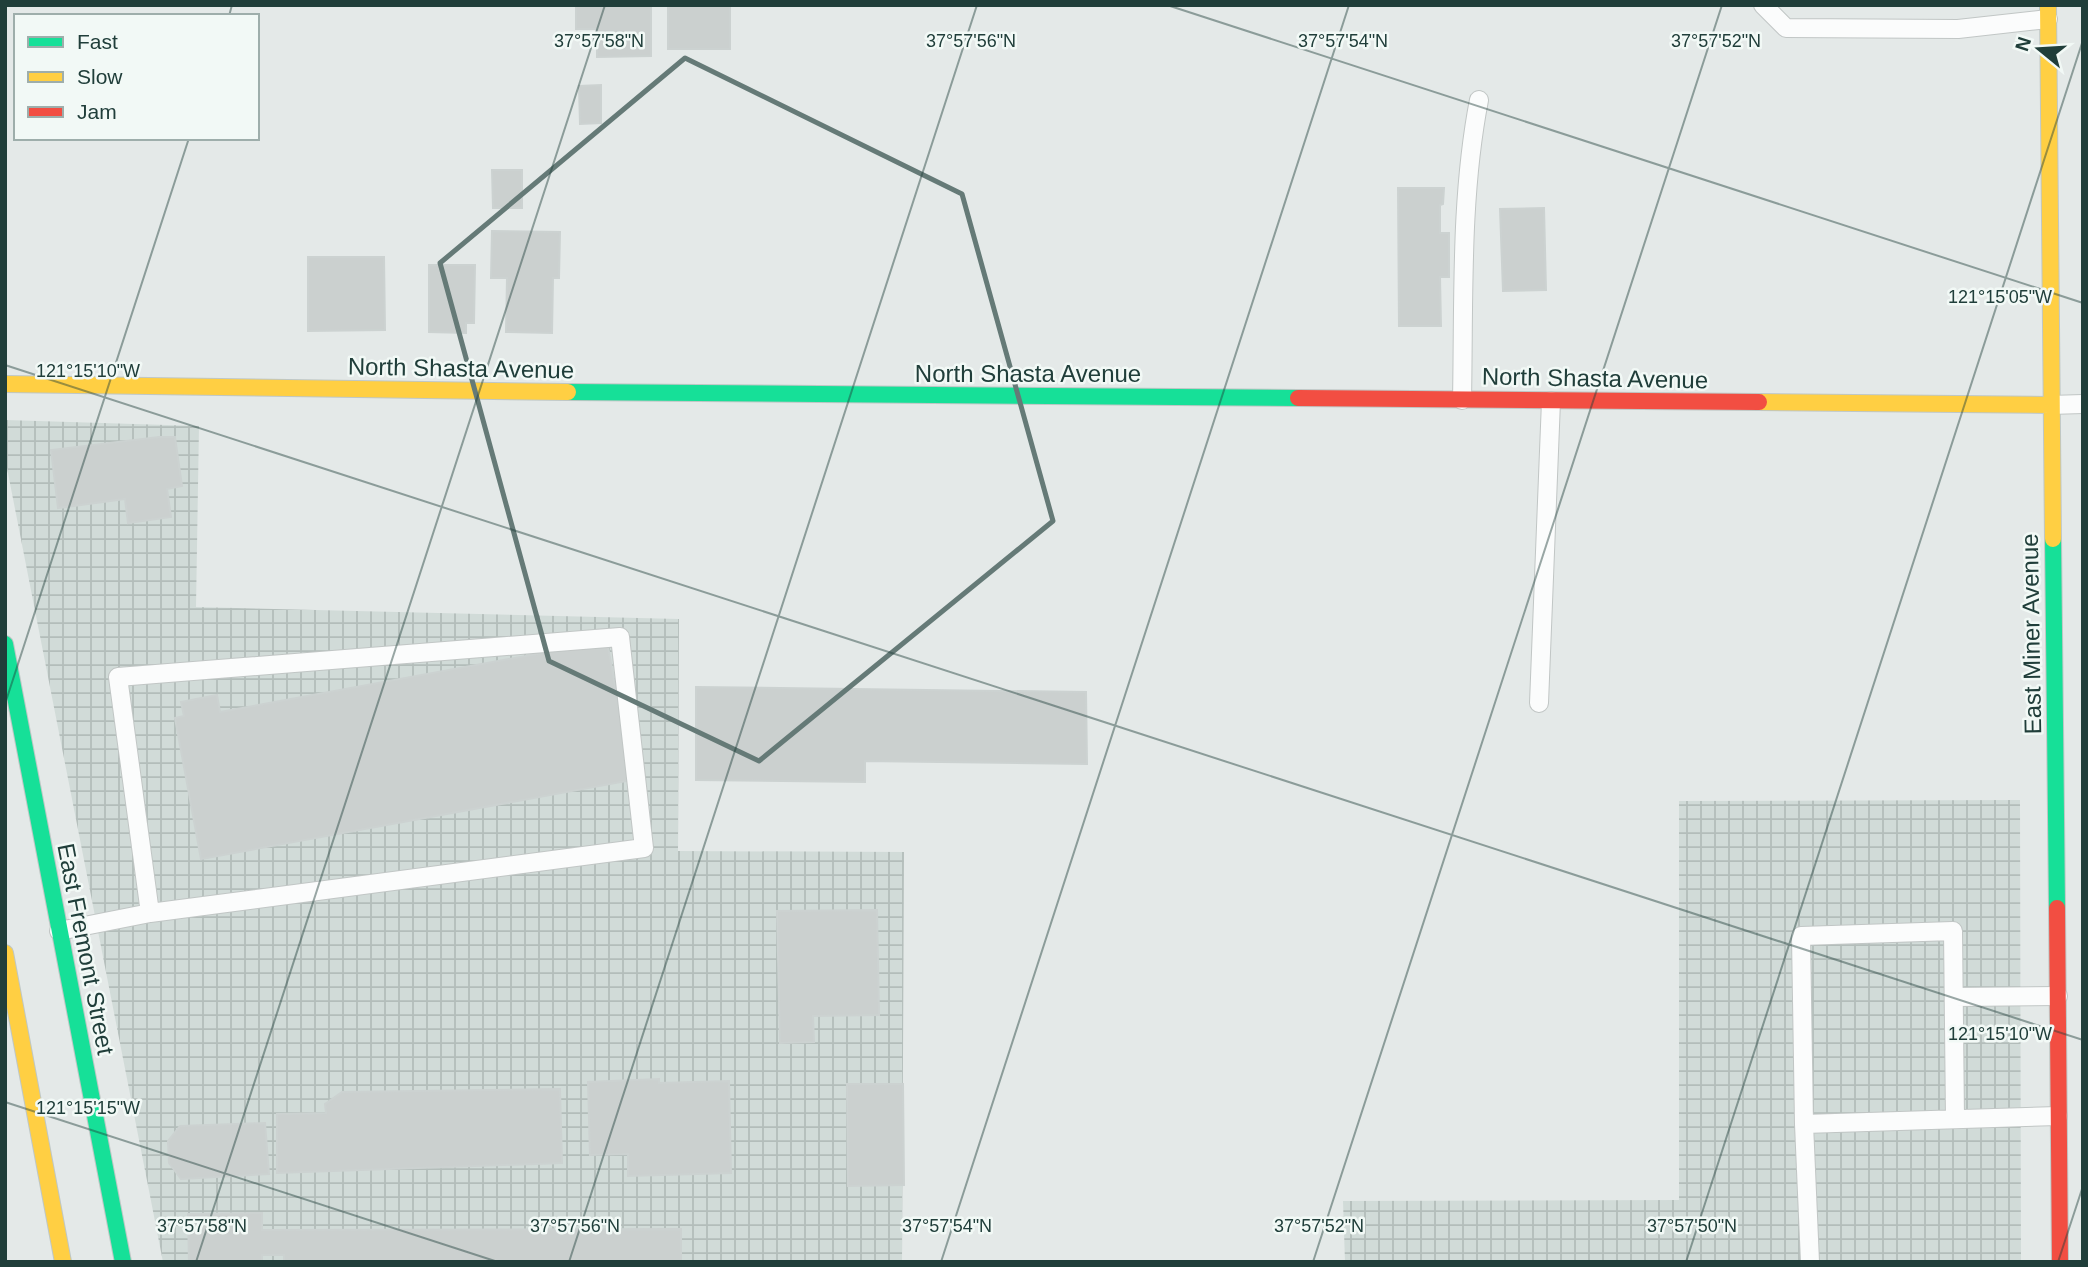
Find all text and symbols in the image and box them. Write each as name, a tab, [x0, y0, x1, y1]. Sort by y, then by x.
legend	[14, 14, 259, 140]
north arrow	[2004, 14, 2074, 84]
text: Fast	[77, 30, 118, 53]
text: 37°57'58"N	[554, 31, 644, 51]
text: 37°57'56"N	[926, 31, 1016, 51]
text: 37°57'54"N	[1298, 31, 1388, 51]
text: 37°57'52"N	[1671, 31, 1761, 51]
text: N	[2011, 34, 2035, 54]
text: Slow	[77, 65, 123, 88]
text: Jam	[77, 100, 117, 123]
text: 121°15'05"W	[1948, 287, 2052, 307]
street label: North Shasta Avenue	[348, 353, 574, 383]
street label: North Shasta Avenue	[915, 360, 1141, 387]
text: 121°15'10"W	[36, 361, 140, 381]
street label: North Shasta Avenue	[1482, 363, 1708, 393]
street label: East Miner Avenue	[2016, 533, 2046, 735]
street label: East Fremont Street	[52, 841, 120, 1057]
text: 121°15'10"W	[1948, 1024, 2052, 1044]
text: 121°15'15"W	[36, 1098, 140, 1118]
text: 37°57'58"N	[157, 1216, 247, 1236]
text: 37°57'56"N	[530, 1216, 620, 1236]
text: 37°57'54"N	[902, 1216, 992, 1236]
text: 37°57'52"N	[1274, 1216, 1364, 1236]
text: 37°57'50"N	[1647, 1216, 1737, 1236]

